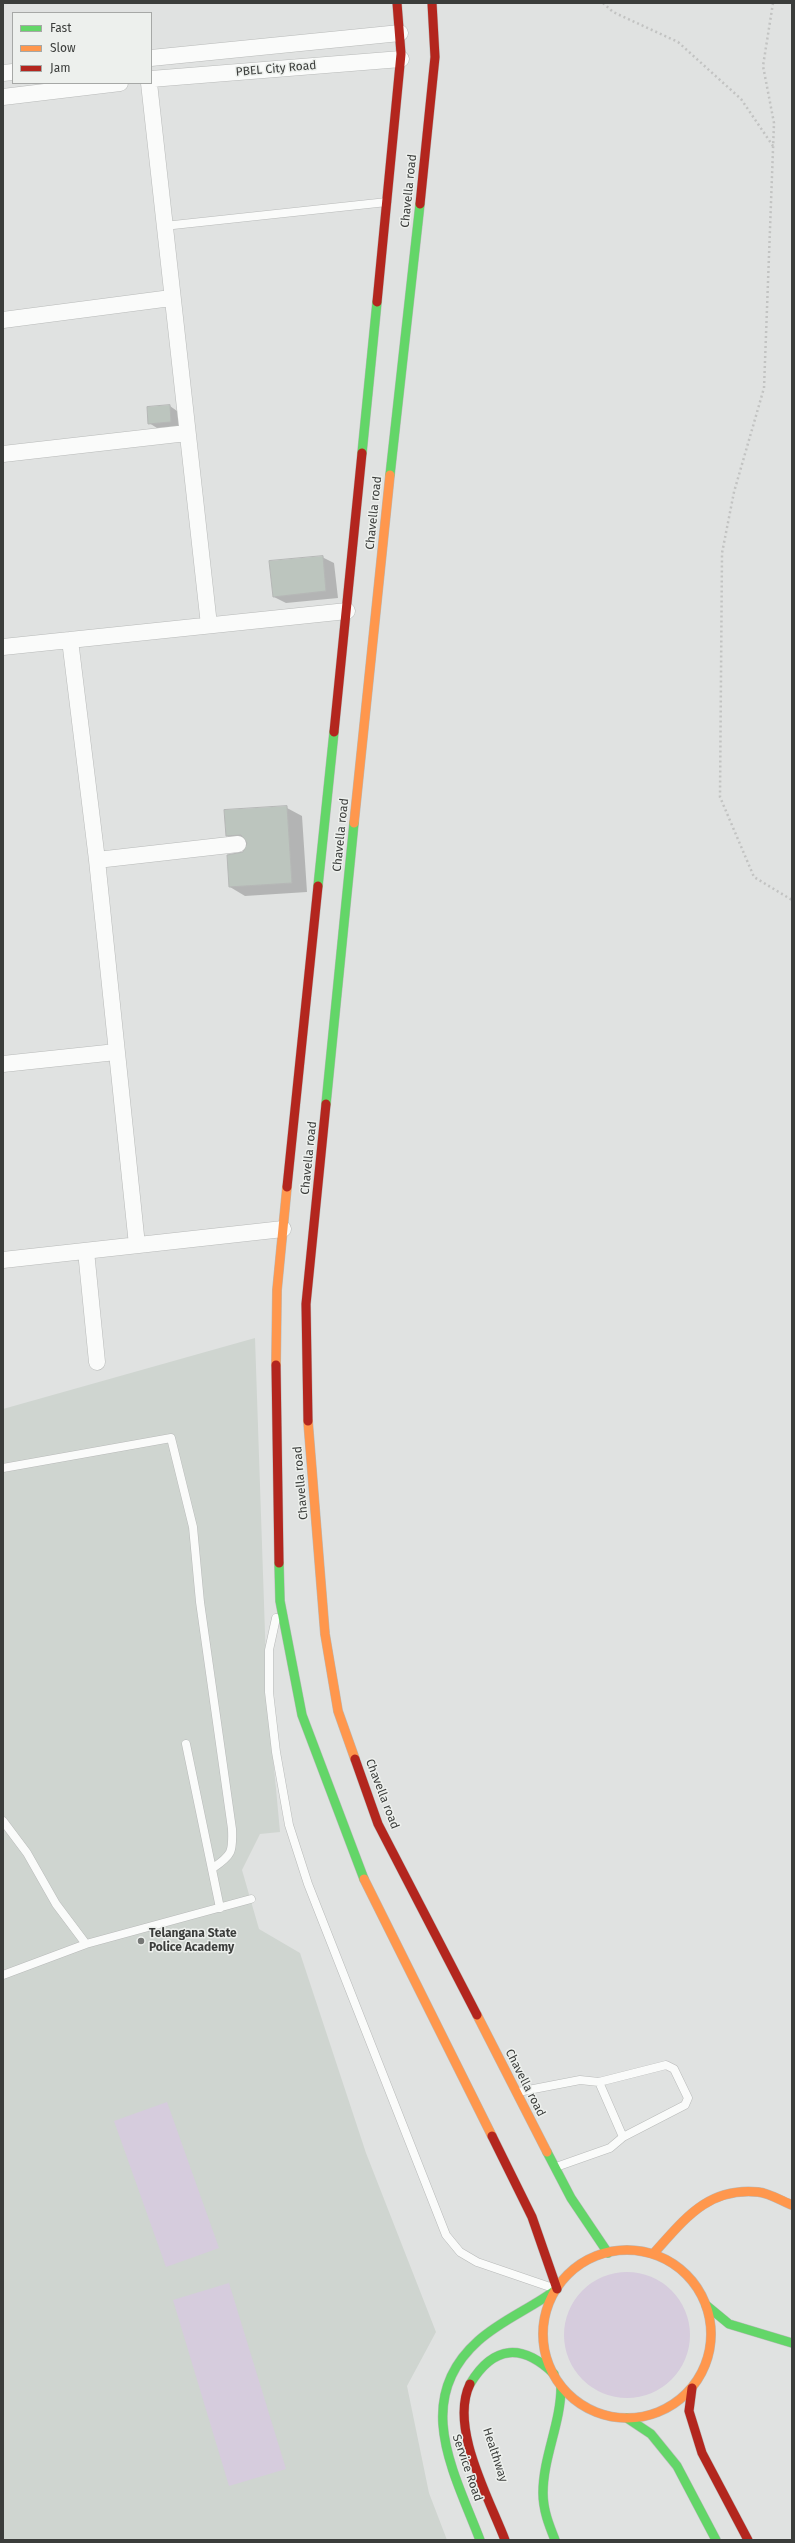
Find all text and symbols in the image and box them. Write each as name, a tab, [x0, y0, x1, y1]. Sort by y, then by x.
legend	[12, 12, 152, 84]
text: Fast	[50, 21, 72, 35]
text: Slow	[50, 41, 76, 55]
street label: PBEL City Road	[235, 58, 317, 80]
text: Jam	[50, 61, 70, 75]
street label: Chavella road	[398, 153, 420, 229]
street label: Chavella road	[363, 475, 385, 551]
street label: Chavella road	[330, 797, 352, 873]
street label: Chavella road	[298, 1120, 320, 1196]
street label: Chavella road	[291, 1446, 311, 1520]
street label: Chavella road	[362, 1757, 402, 1831]
place label: Telangana State Police Academy	[149, 1927, 237, 1955]
marker: Telangana State Police Academy	[136, 1936, 146, 1946]
street label: Chavella road	[502, 2047, 548, 2119]
street label: Healthway	[479, 2426, 511, 2484]
street label: Service Road	[449, 2433, 485, 2503]

